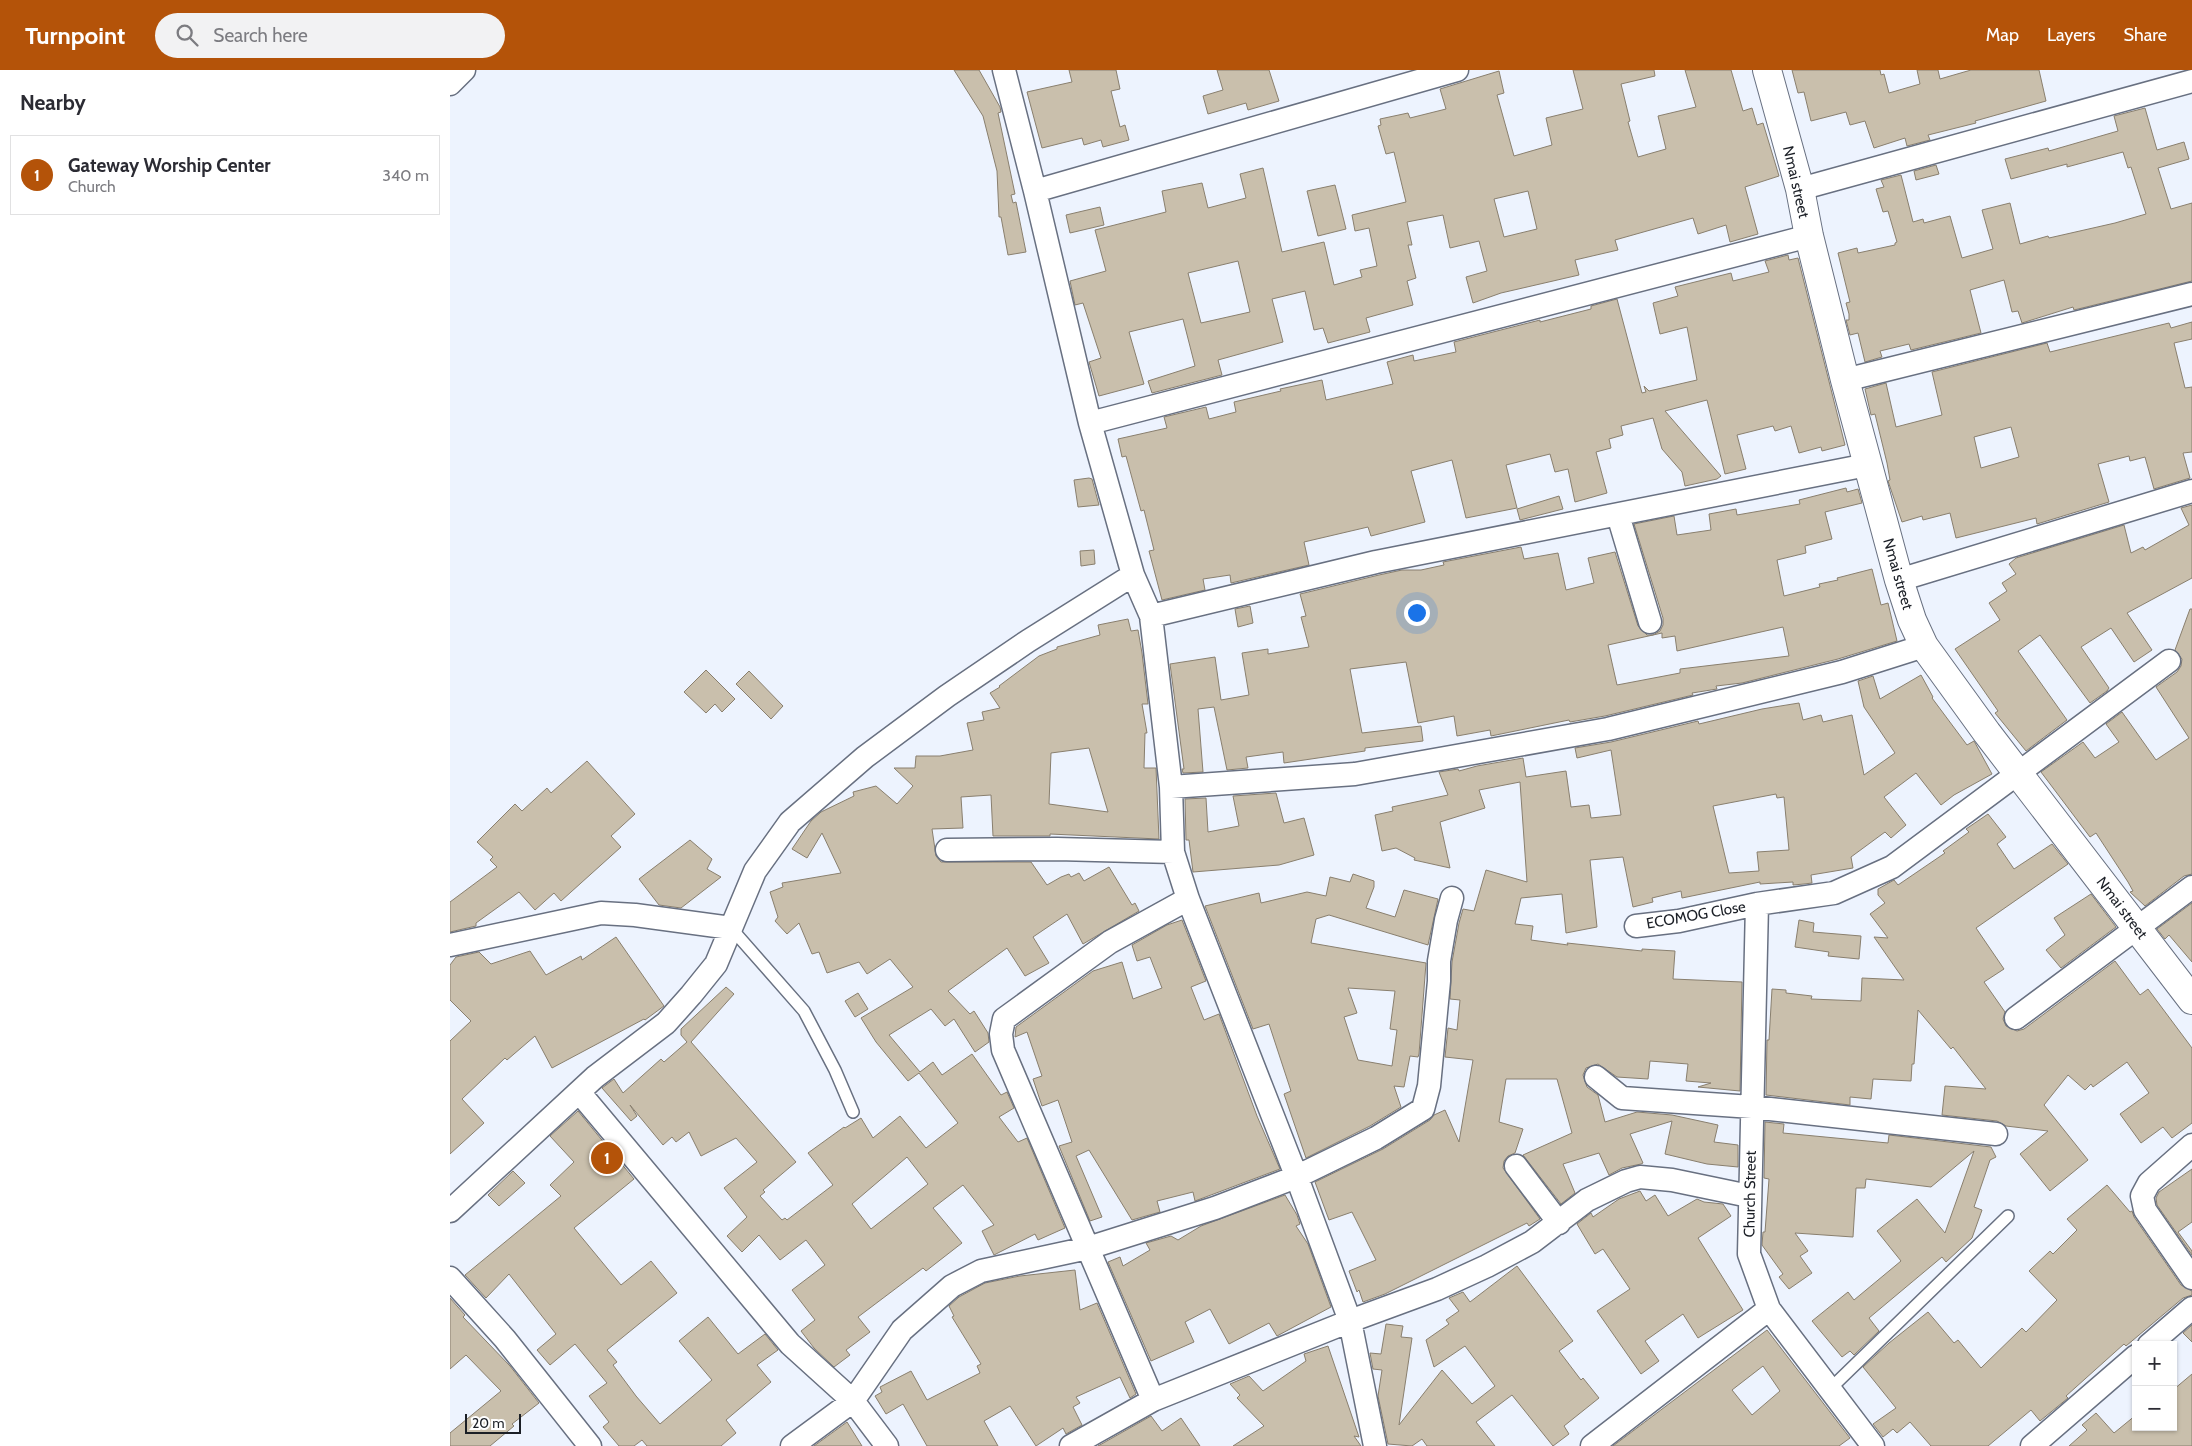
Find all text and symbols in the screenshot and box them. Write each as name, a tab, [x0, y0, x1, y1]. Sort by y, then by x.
search box	[155, 13, 505, 58]
text: Turnpoint	[25, 21, 125, 50]
icon: search	[173, 21, 201, 49]
text: Search here	[213, 24, 308, 47]
text: Map	[1986, 24, 2019, 46]
text: Layers	[2047, 24, 2096, 46]
text: Share	[2124, 24, 2167, 46]
text: Nearby	[20, 90, 86, 115]
street label: Nmai street	[1779, 144, 1813, 220]
text: Gateway Worship Center	[68, 154, 271, 177]
text: 1	[34, 166, 40, 185]
text: 340 m	[382, 166, 429, 185]
text: Church	[68, 177, 116, 196]
street label: Nmai street	[1879, 536, 1917, 612]
your location	[1404, 600, 1430, 626]
street label: Nmai street	[2093, 873, 2151, 943]
street label: ECOMOG Close	[1645, 897, 1747, 933]
pin: 1	[591, 1139, 623, 1177]
street label: Church Street	[1740, 1151, 1760, 1237]
map controls	[2132, 1341, 2177, 1431]
button: +	[2132, 1341, 2177, 1386]
button: −	[2132, 1386, 2177, 1431]
scale bar	[465, 1411, 521, 1434]
text: 20 m	[472, 1414, 505, 1432]

